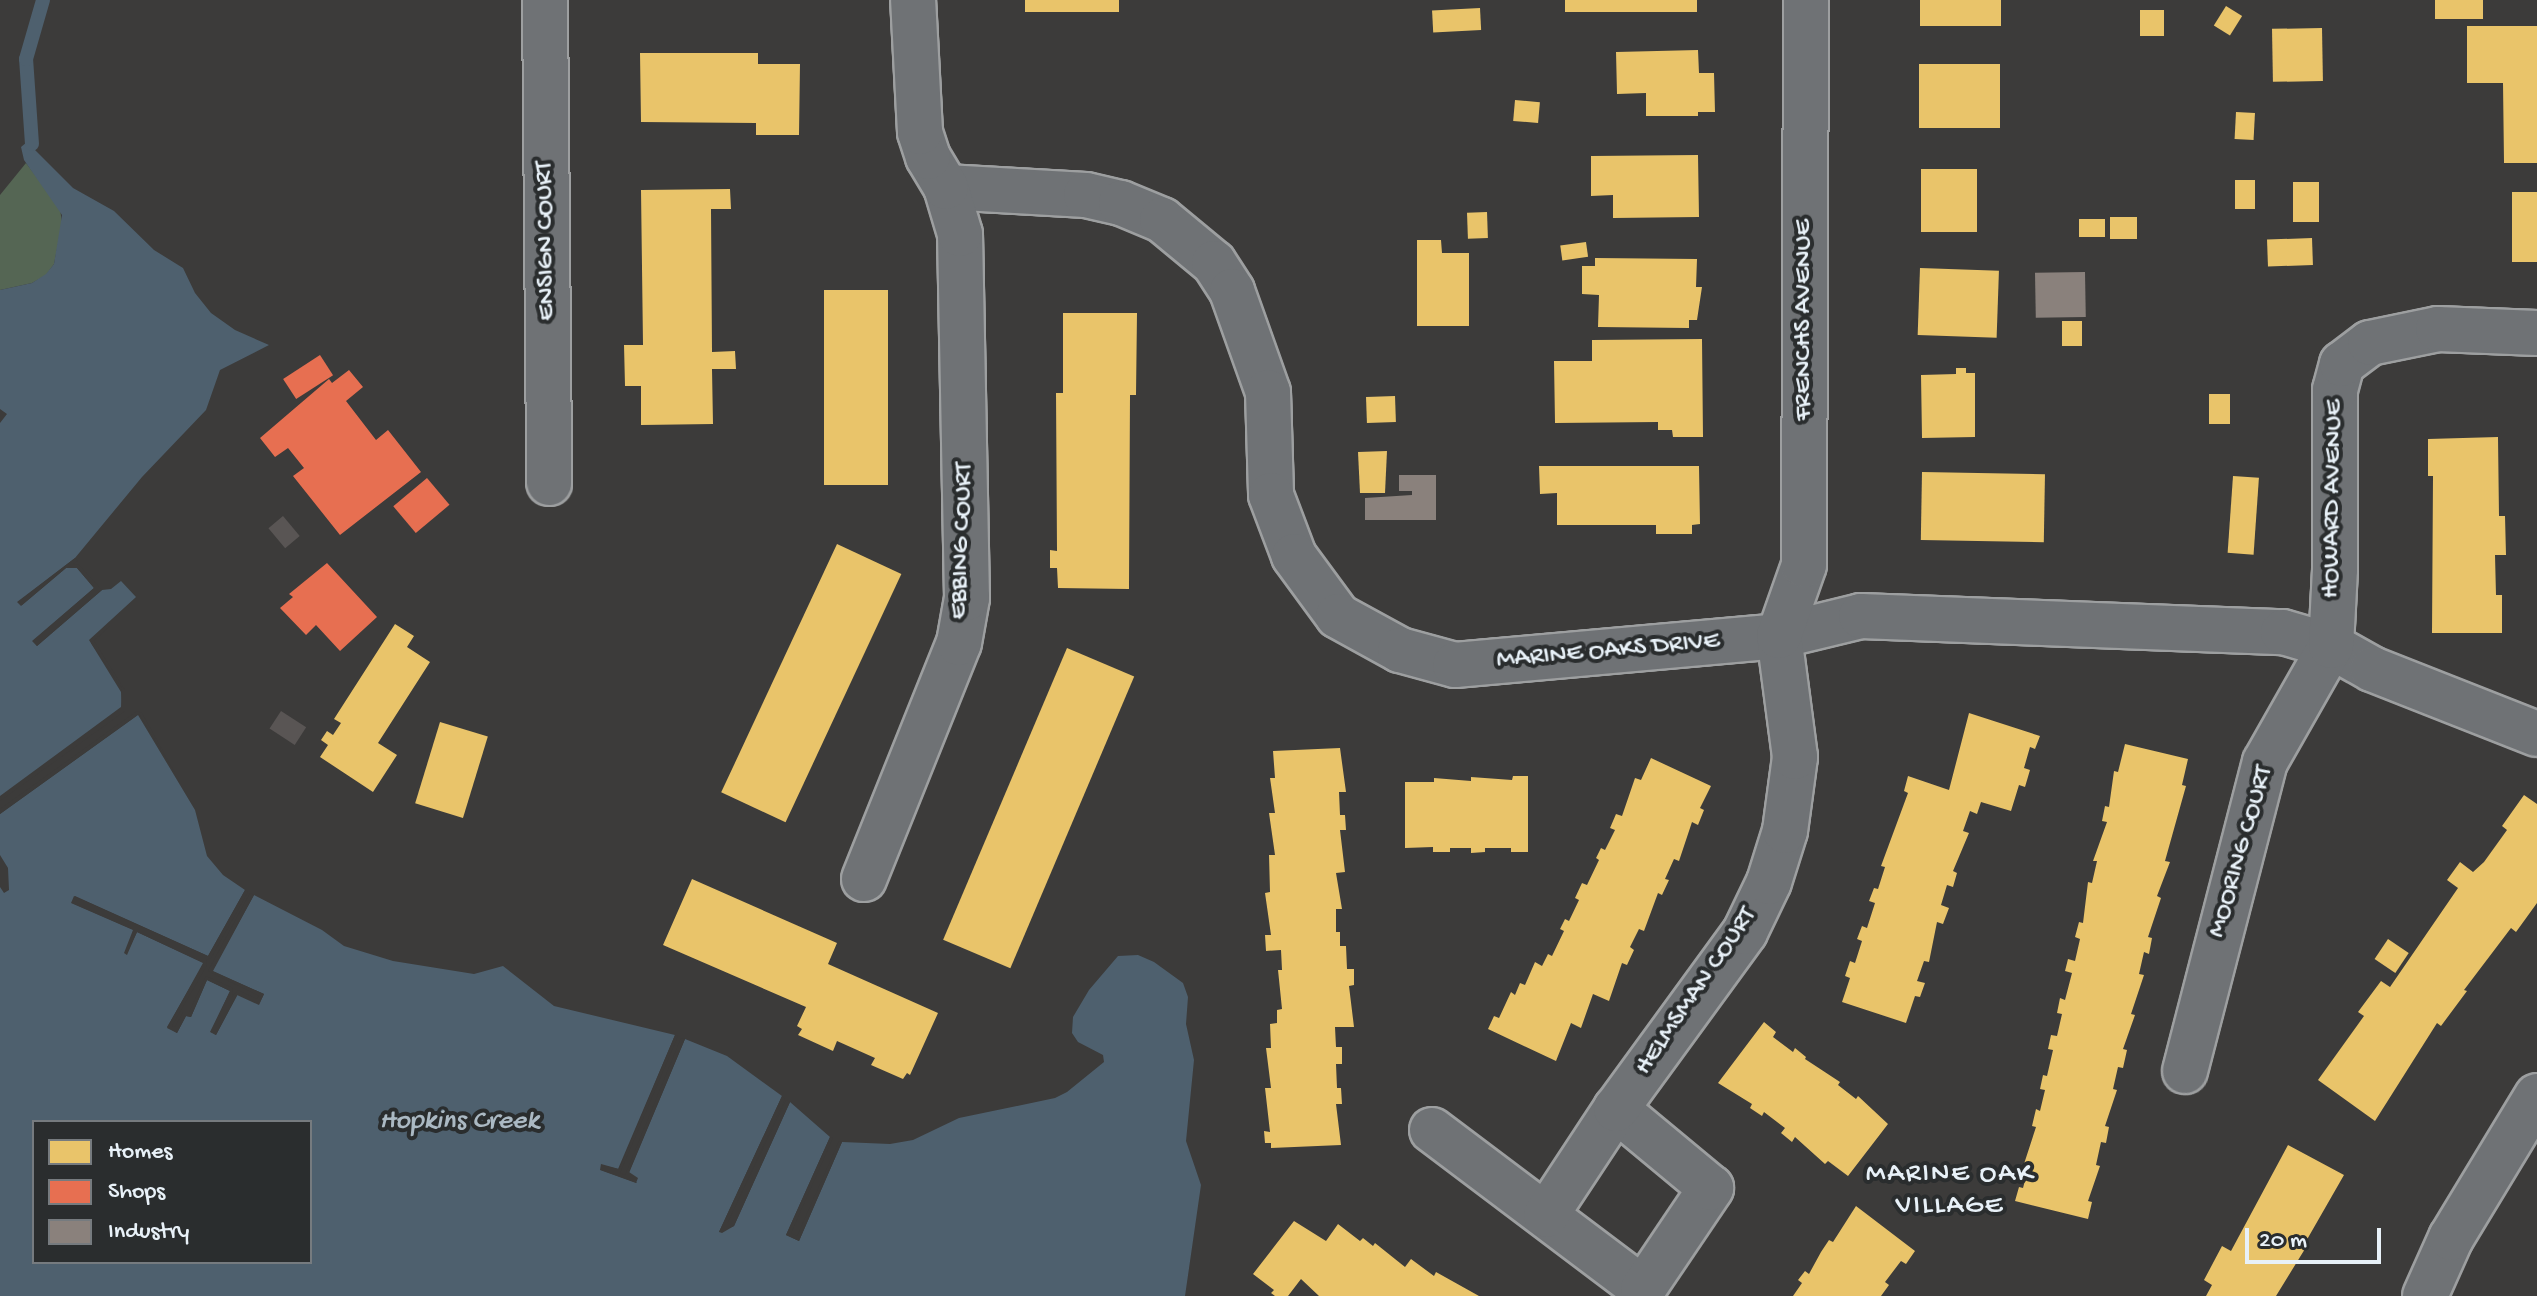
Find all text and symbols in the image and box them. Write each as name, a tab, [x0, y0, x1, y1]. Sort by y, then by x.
street label: ENSIGN COURT	[530, 161, 564, 321]
street label: FRENCHS AVENUE	[1789, 219, 1821, 421]
street label: HOWARD AVENUE	[2317, 399, 2351, 599]
street label: EBBING COURT	[945, 462, 981, 620]
street label: MARINE OAKS DRIVE	[1495, 627, 1721, 677]
street label: MOORING COURT	[2203, 763, 2281, 941]
street label: HELMSMAN COURT	[1629, 902, 1765, 1082]
water label: Hopkins Creek	[379, 1105, 539, 1139]
legend	[32, 1120, 312, 1264]
text: Homes	[108, 1138, 172, 1167]
district label: MARINE OAK VILLAGE	[1866, 1158, 2034, 1224]
text: Shops	[108, 1178, 165, 1207]
scale bar	[2249, 1212, 2385, 1262]
text: Industry	[108, 1218, 189, 1247]
text: 20 m	[2259, 1227, 2307, 1256]

